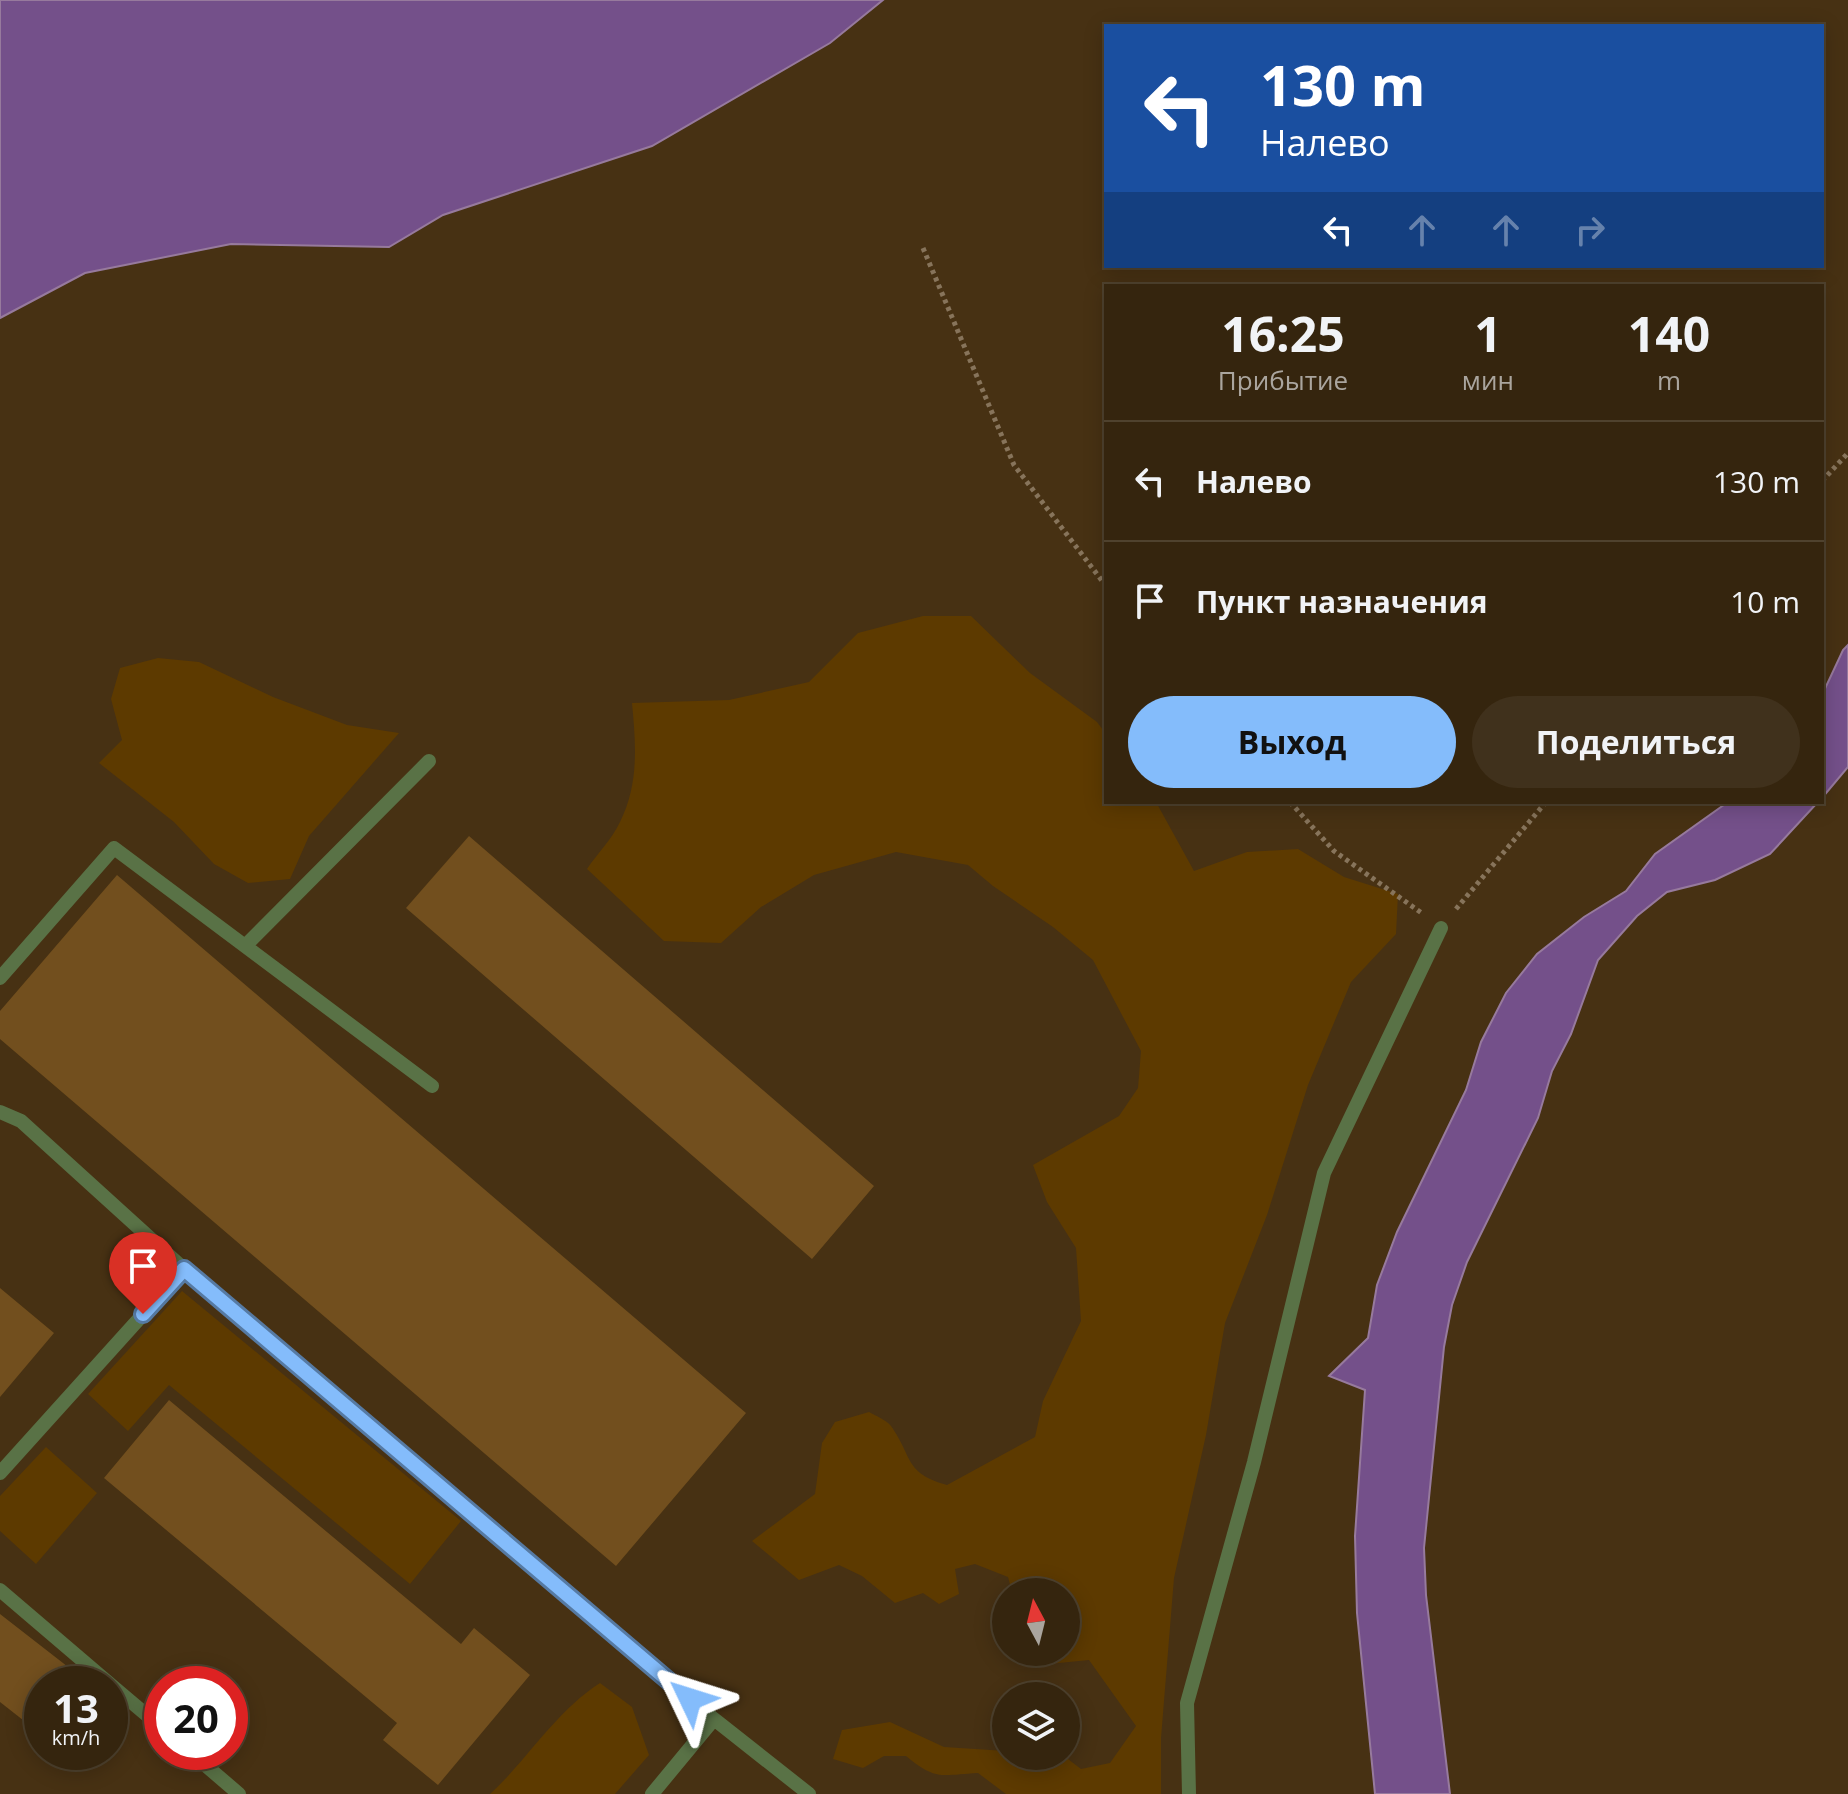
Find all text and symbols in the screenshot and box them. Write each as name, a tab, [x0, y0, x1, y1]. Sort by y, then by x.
text: 130 m	[1260, 46, 1426, 122]
icon: left	[1128, 56, 1232, 160]
text: Налево	[1260, 118, 1390, 167]
icon: left	[1316, 208, 1360, 252]
icon: ahead	[1400, 208, 1444, 252]
icon: ahead	[1484, 208, 1528, 252]
icon: right	[1568, 208, 1612, 252]
text: 16:25	[1221, 301, 1345, 366]
text: 1	[1474, 301, 1502, 366]
text: 140	[1628, 301, 1710, 366]
text: Прибытие	[1218, 362, 1348, 398]
text: мин	[1462, 362, 1514, 398]
text: m	[1657, 362, 1681, 398]
icon: left	[1128, 459, 1172, 503]
text: Налево	[1196, 461, 1312, 502]
text: 130 m	[1713, 461, 1800, 502]
icon: arrive	[1128, 579, 1172, 623]
text: Пункт назначения	[1196, 581, 1488, 622]
text: 10 m	[1730, 581, 1800, 622]
button: Выход	[1128, 696, 1456, 788]
button: Поделиться	[1472, 696, 1800, 788]
pin	[109, 1232, 177, 1314]
icon: arrive	[121, 1244, 165, 1288]
north arrow	[992, 1578, 1080, 1666]
map controls	[992, 1578, 1080, 1770]
position arrow	[648, 1657, 732, 1741]
speed limit sign: 20	[144, 1666, 248, 1770]
text: 13	[53, 1680, 99, 1735]
button: layers	[992, 1682, 1080, 1770]
text: km/h	[52, 1724, 100, 1751]

